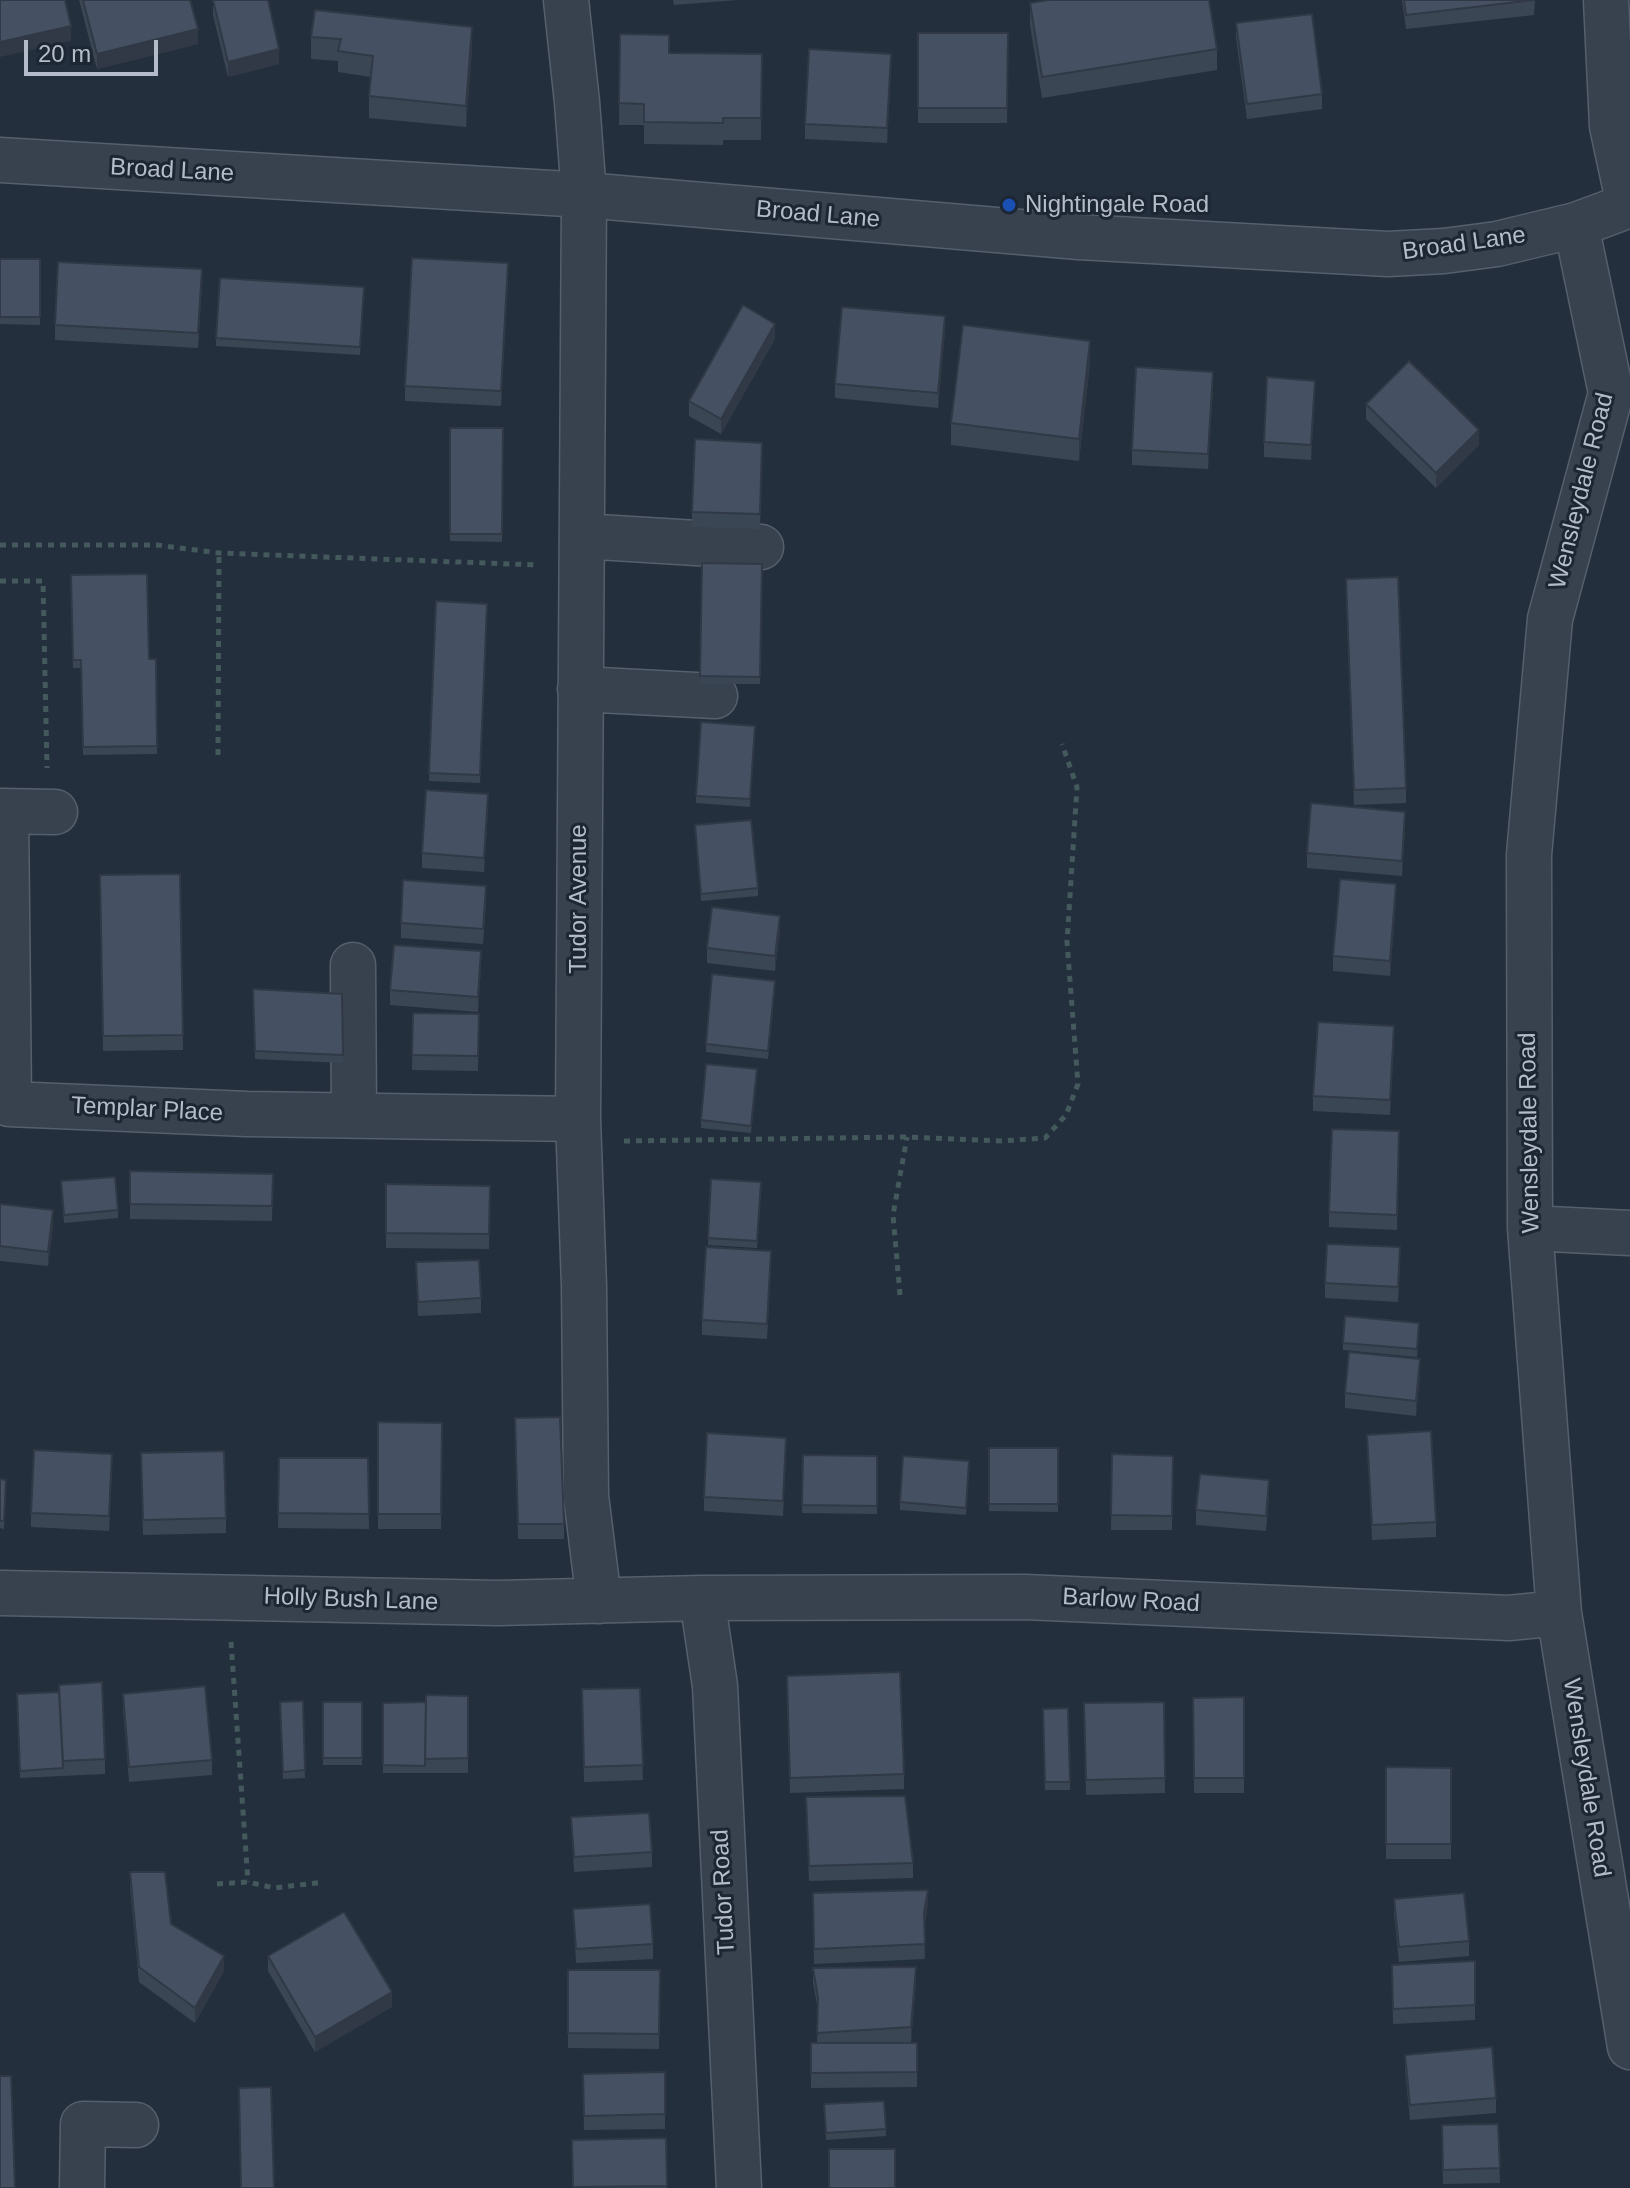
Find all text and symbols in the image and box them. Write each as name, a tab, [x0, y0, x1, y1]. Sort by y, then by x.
scale bar	[28, 24, 162, 74]
text: 20 m	[38, 40, 91, 67]
street label: Broad Lane	[109, 153, 235, 189]
place label: Nightingale Road	[1025, 191, 1209, 219]
street label: Broad Lane	[755, 195, 881, 235]
marker: Nightingale Road	[1000, 196, 1018, 214]
street label: Broad Lane	[1401, 221, 1527, 267]
street label: Wensleydale Road	[1544, 390, 1620, 592]
street label: Tudor Avenue	[565, 824, 593, 974]
street label: Wensleydale Road	[1514, 1032, 1546, 1234]
street label: Templar Place	[70, 1092, 224, 1128]
street label: Holly Bush Lane	[263, 1583, 439, 1617]
street label: Barlow Road	[1062, 1583, 1200, 1619]
street label: Wensleydale Road	[1556, 1676, 1616, 1880]
street label: Tudor Road	[706, 1828, 742, 1956]

